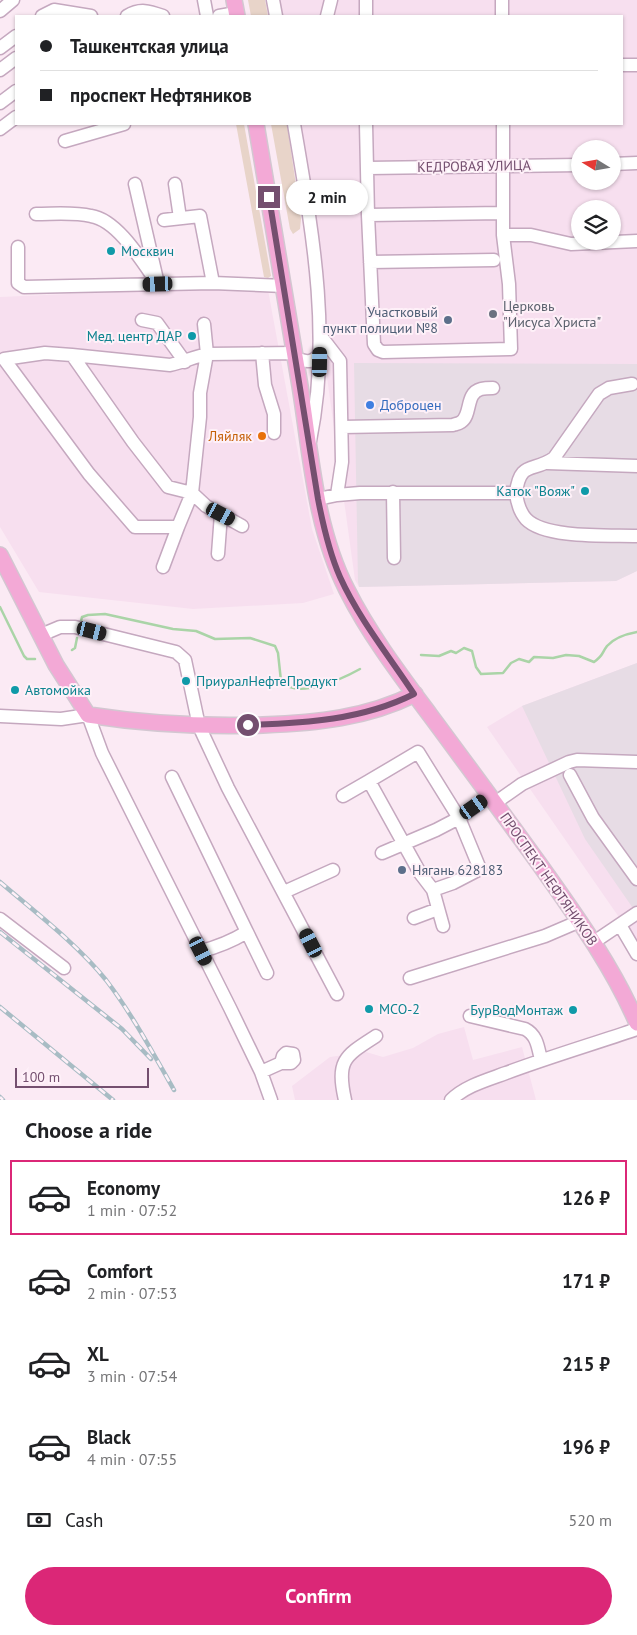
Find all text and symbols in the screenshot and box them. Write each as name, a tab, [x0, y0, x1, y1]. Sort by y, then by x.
text: Ташкентская улица	[70, 34, 229, 58]
text: проспект Нефтяников	[70, 83, 252, 107]
north arrow	[571, 140, 621, 190]
map controls	[571, 140, 621, 250]
street label: КЕДРОВАЯ УЛИЦА	[417, 156, 532, 176]
callout: 2 min	[286, 180, 369, 214]
route end	[258, 186, 280, 208]
text: 2 min	[307, 187, 347, 207]
button: layers	[571, 200, 621, 250]
place label: Москвич	[121, 242, 174, 260]
marker: Москвич	[105, 245, 117, 257]
car	[142, 276, 173, 292]
place label: Церковь "Иисуса Христа"	[503, 297, 601, 331]
place label: Участковый пункт полиции №8	[323, 303, 438, 337]
marker: Церковь "Иисуса Христа"	[487, 308, 499, 320]
marker: Участковый пункт полиции №8	[442, 314, 454, 326]
place label: Мед. центр ДАР	[87, 327, 182, 345]
marker: Мед. центр ДАР	[186, 330, 198, 342]
car	[312, 347, 327, 377]
place label: Доброцен	[380, 396, 441, 414]
marker: Доброцен	[364, 399, 376, 411]
place label: Ляйляк	[208, 427, 252, 445]
marker: Ляйляк	[256, 430, 268, 442]
place label: Каток "Вояж"	[496, 482, 575, 500]
marker: Каток "Вояж"	[579, 485, 591, 497]
car	[204, 500, 237, 528]
car	[75, 620, 108, 642]
place label: ПриуралНефтеПродукт	[196, 672, 338, 690]
marker: ПриуралНефтеПродукт	[180, 675, 192, 687]
place label: Автомойка	[25, 681, 91, 699]
marker: Автомойка	[9, 684, 21, 696]
route start	[237, 714, 259, 736]
car	[457, 792, 490, 822]
street label: ПРОСПЕКТ НЕФТЯНИКОВ	[496, 809, 602, 949]
place label: Нягань 628183	[412, 861, 503, 879]
marker: Нягань 628183	[396, 864, 408, 876]
car	[297, 926, 324, 960]
car	[187, 934, 214, 968]
place label: МСО-2	[379, 1000, 420, 1018]
place label: БурВодМонтаж	[470, 1001, 564, 1019]
marker: МСО-2	[363, 1003, 375, 1015]
marker: БурВодМонтаж	[567, 1004, 579, 1016]
scale bar	[15, 1065, 149, 1088]
text: 100 m	[22, 1068, 60, 1086]
text: Choose a ride	[25, 1116, 152, 1144]
icon: car	[27, 1175, 72, 1220]
text: Economy	[87, 1176, 160, 1200]
text: 126 ₽	[562, 1186, 610, 1210]
text: 1 min · 07:52	[87, 1200, 177, 1220]
icon: car	[27, 1258, 72, 1303]
text: Comfort	[87, 1259, 153, 1283]
text: 171 ₽	[562, 1269, 610, 1293]
text: 2 min · 07:53	[87, 1283, 177, 1303]
icon: car	[27, 1341, 72, 1386]
text: XL	[87, 1342, 109, 1366]
text: 215 ₽	[562, 1352, 610, 1376]
text: 3 min · 07:54	[87, 1366, 177, 1386]
icon: car	[27, 1424, 72, 1469]
text: Black	[87, 1425, 131, 1449]
text: 196 ₽	[562, 1435, 610, 1459]
text: 4 min · 07:55	[87, 1449, 177, 1469]
icon: cash	[25, 1506, 53, 1534]
text: Cash	[65, 1508, 103, 1532]
text: 520 m	[569, 1510, 612, 1530]
button: Confirm	[25, 1567, 612, 1625]

